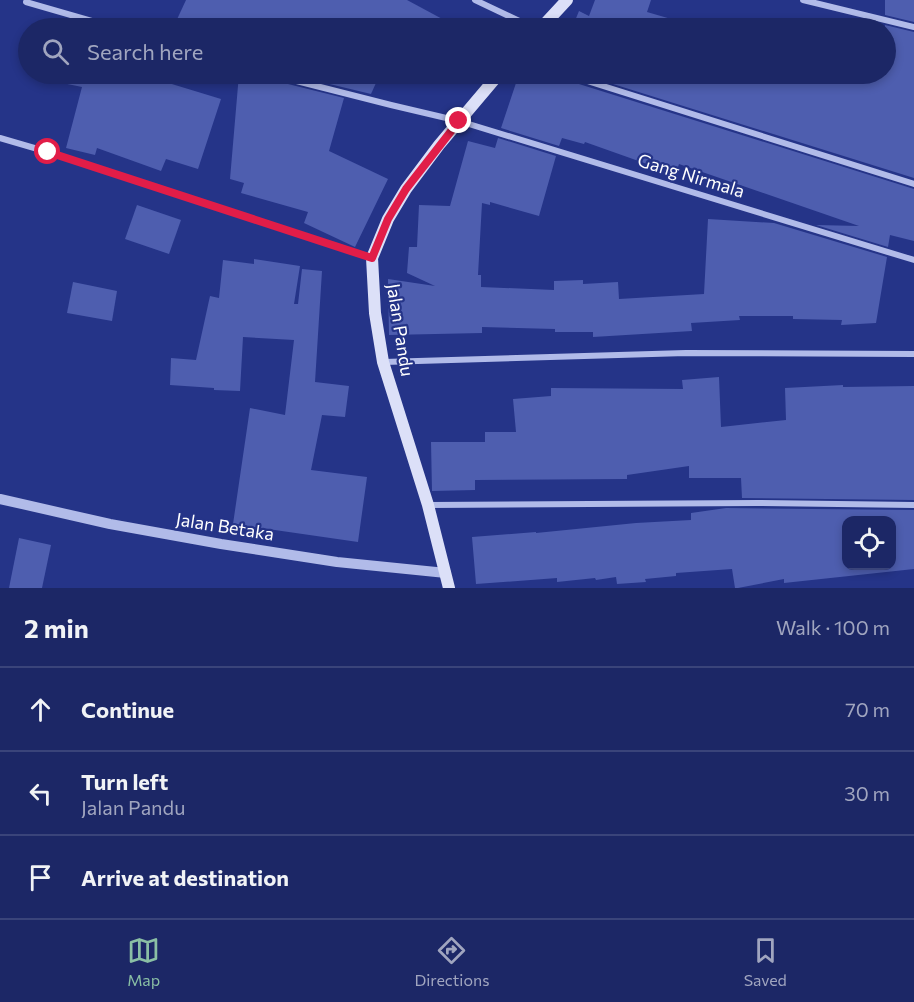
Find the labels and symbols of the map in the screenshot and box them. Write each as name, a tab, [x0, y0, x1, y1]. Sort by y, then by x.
route end	[445, 107, 471, 133]
route start	[34, 138, 60, 164]
street label: Gang Nirmala	[635, 148, 747, 202]
street label: Jalan Pandu	[383, 282, 419, 378]
street label: Jalan Betaka	[174, 507, 276, 545]

